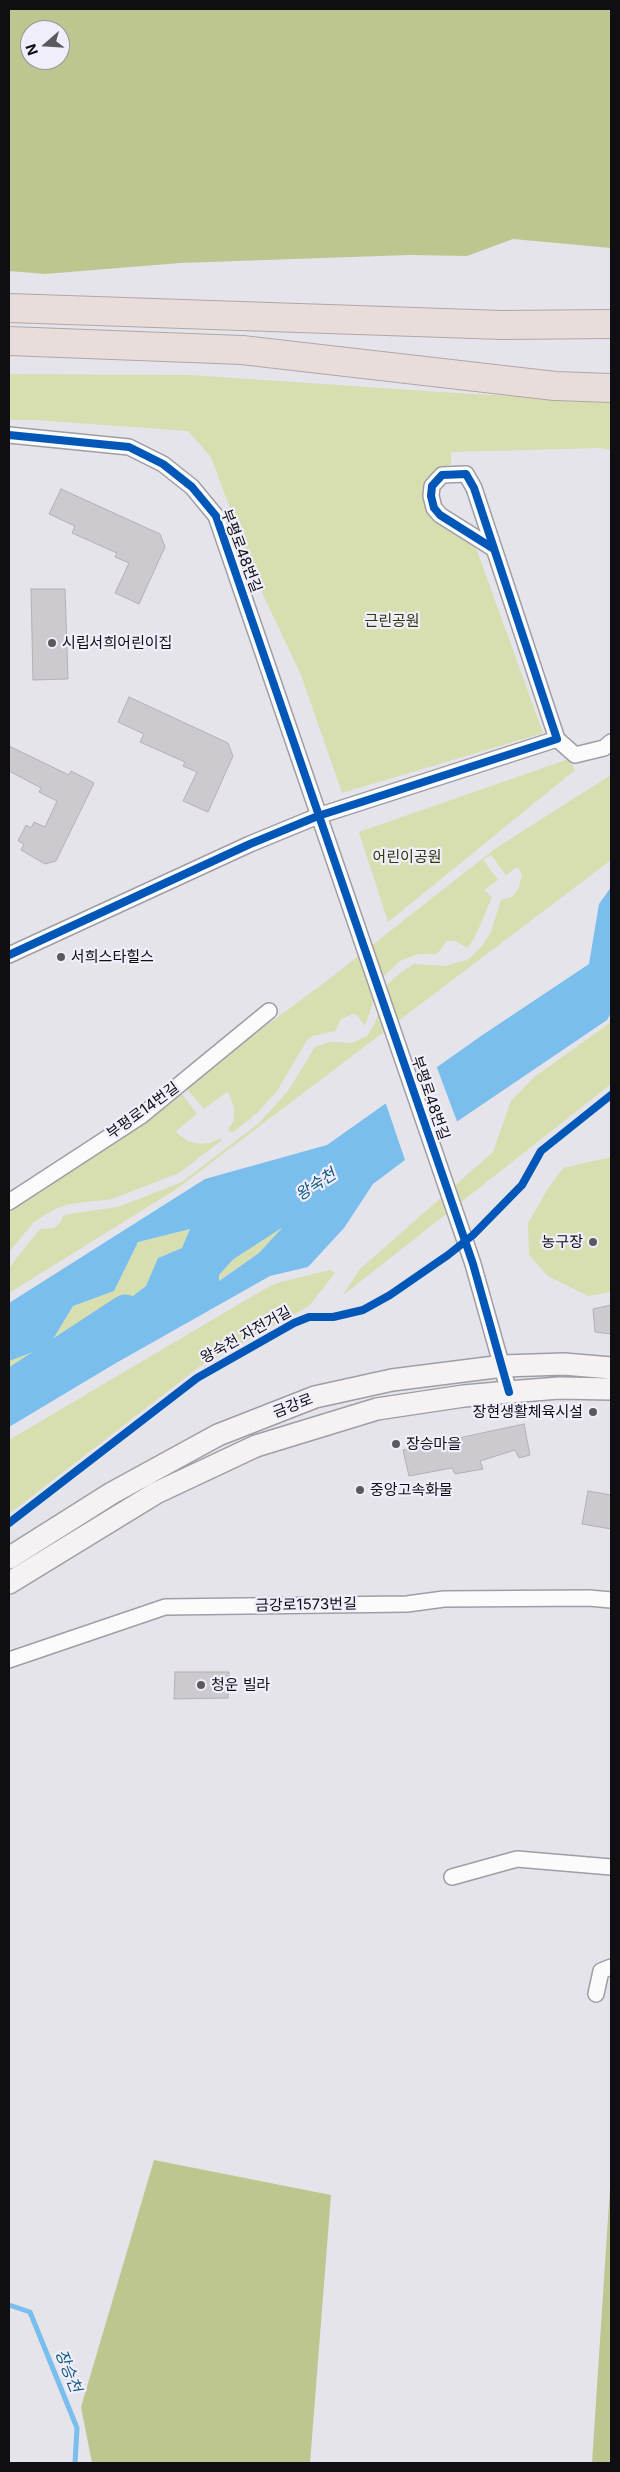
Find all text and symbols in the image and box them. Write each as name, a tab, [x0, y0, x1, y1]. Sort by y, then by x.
north arrow	[20, 20, 70, 70]
text: N	[22, 42, 41, 58]
street label: 부평로48번길	[217, 507, 265, 595]
park label: 근린공원	[364, 612, 420, 630]
place label: 시립서희어린이집	[62, 634, 172, 652]
marker: 시립서희어린이집	[46, 637, 58, 649]
park label: 어린이공원	[373, 848, 441, 866]
place label: 서희스타힐스	[71, 948, 154, 966]
marker: 서희스타힐스	[55, 951, 67, 963]
street label: 부평로48번길	[407, 1053, 453, 1143]
street label: 부평로14번길	[103, 1079, 183, 1143]
water label: 왕숙천	[292, 1165, 340, 1205]
place label: 농구장	[542, 1233, 583, 1251]
marker: 농구장	[587, 1236, 599, 1248]
street label: 왕숙천 자전거길	[198, 1303, 294, 1367]
street label: 금강로	[270, 1390, 316, 1422]
place label: 장현생활체육시설	[473, 1403, 583, 1421]
marker: 장현생활체육시설	[587, 1406, 599, 1418]
place label: 장승마을	[406, 1435, 461, 1453]
marker: 장승마을	[390, 1438, 402, 1450]
place label: 중앙고속화물	[370, 1481, 453, 1499]
marker: 중앙고속화물	[354, 1484, 366, 1496]
street label: 금강로1573번길	[255, 1595, 357, 1615]
place label: 청운 빌라	[211, 1676, 270, 1694]
marker: 청운 빌라	[195, 1679, 207, 1691]
water label: 장승천	[51, 2347, 85, 2395]

